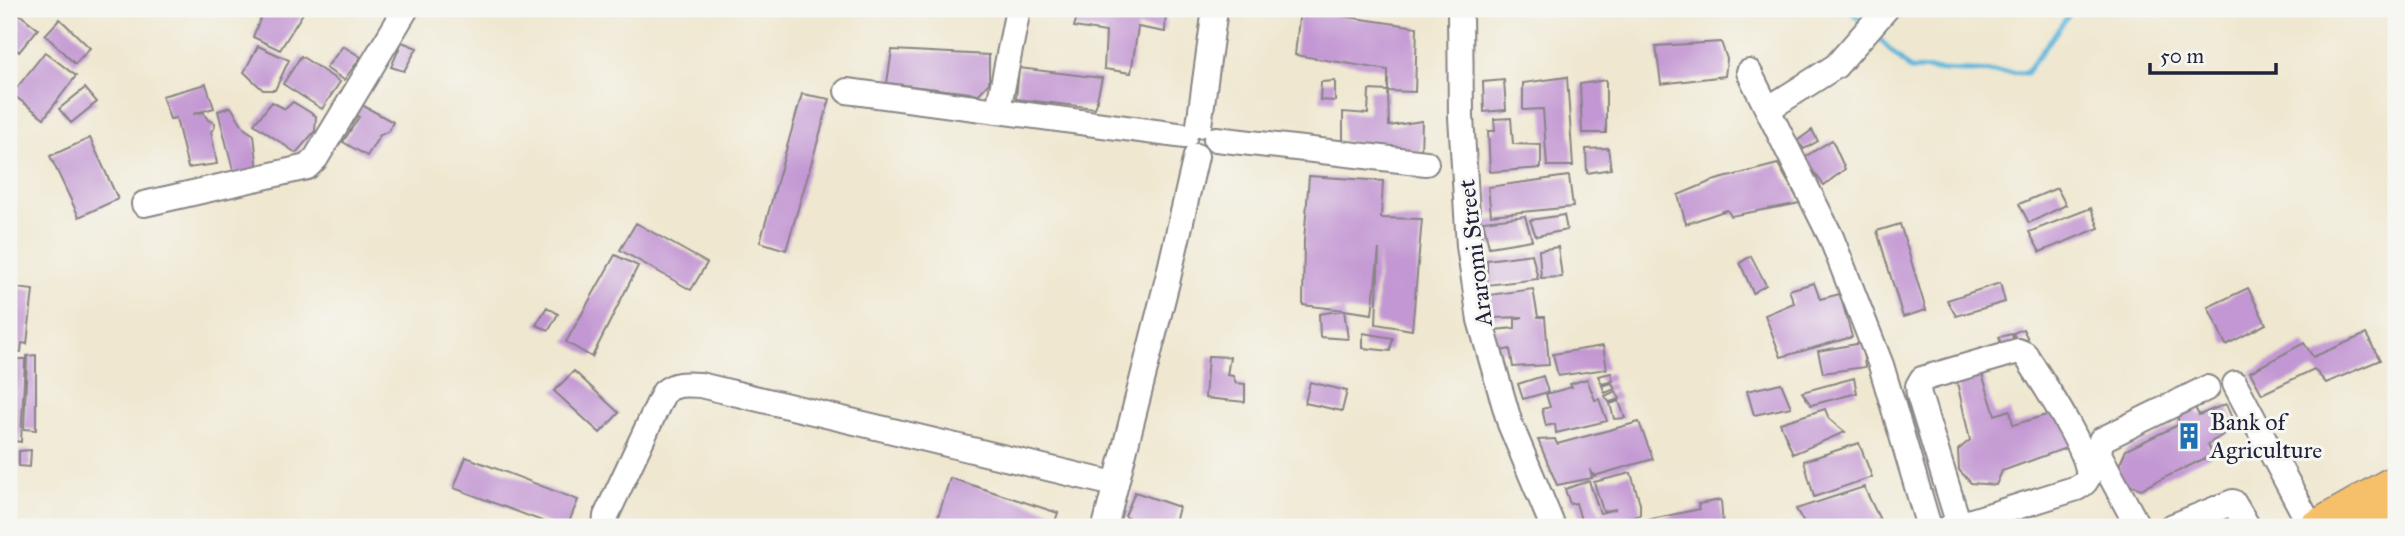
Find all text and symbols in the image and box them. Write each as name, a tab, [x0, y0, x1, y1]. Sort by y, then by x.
scale bar	[2150, 32, 2276, 76]
text: 50 m	[2160, 43, 2205, 69]
street label: Araromi Street	[1451, 177, 1499, 329]
place label: Bank of Agriculture	[2209, 407, 2322, 465]
building icon: Bank of Agriculture	[2174, 421, 2204, 451]

